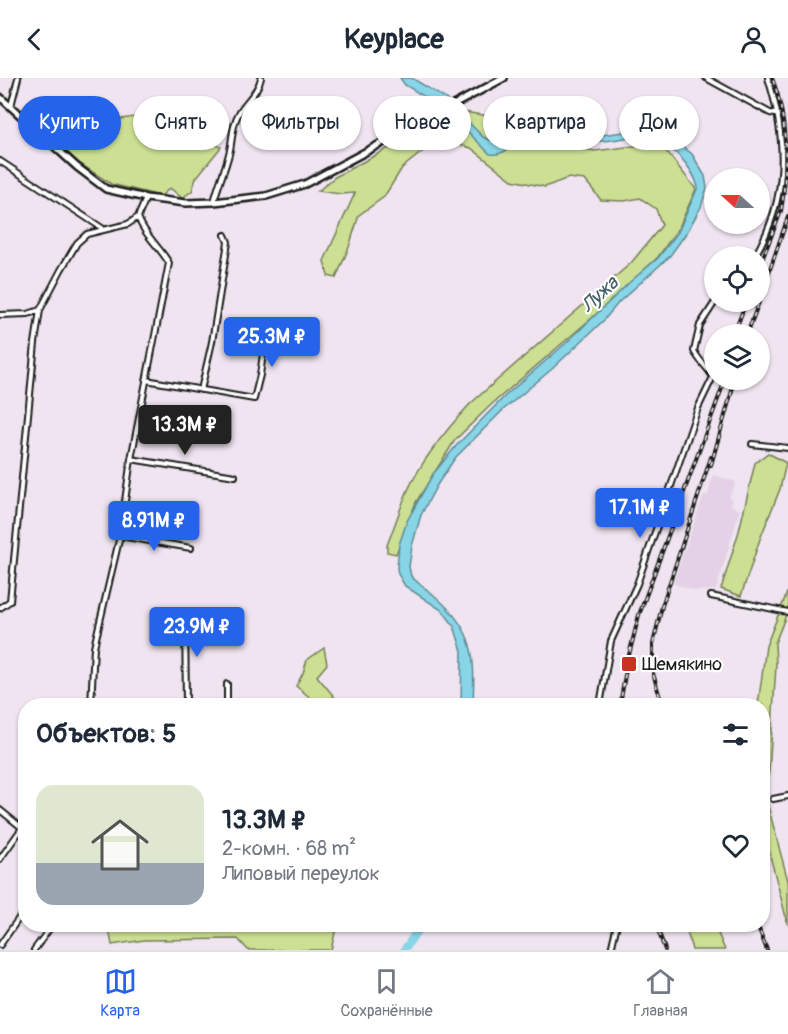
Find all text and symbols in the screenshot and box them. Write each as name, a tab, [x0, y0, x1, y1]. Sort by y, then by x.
icon: back	[18, 23, 51, 56]
text: Keyplace	[344, 23, 444, 56]
icon: person	[737, 23, 770, 56]
chip: Купить	[18, 96, 121, 150]
chip: Снять	[133, 96, 229, 150]
chip: Фильтры	[241, 96, 361, 150]
chip: Новое	[373, 96, 471, 150]
chip: Квартира	[483, 96, 607, 150]
chip: Дом	[619, 96, 699, 150]
north arrow	[704, 168, 770, 234]
map controls	[704, 168, 770, 390]
button: locate	[704, 246, 770, 312]
water label: Лужа	[575, 270, 625, 318]
pin: 25.3M ₽	[217, 317, 327, 368]
text: 25.3M ₽	[238, 324, 306, 349]
button: layers	[704, 324, 770, 390]
pin: 13.3M ₽	[130, 405, 240, 456]
text: 13.3M ₽	[152, 412, 218, 437]
pin: 17.1M ₽	[585, 488, 695, 539]
text: 17.1M ₽	[609, 495, 671, 520]
pin: 8.91M ₽	[99, 501, 209, 552]
text: 8.91M ₽	[122, 508, 186, 533]
pin: 23.9M ₽	[142, 607, 252, 658]
text: 23.9M ₽	[163, 614, 231, 639]
place label: Шемякино	[642, 653, 722, 676]
marker: Шемякино	[620, 655, 638, 673]
text: Объектов: 5	[36, 718, 176, 750]
icon: filters	[719, 718, 752, 751]
text: 13.3M ₽	[222, 804, 307, 836]
icon: home	[84, 809, 156, 881]
icon: heart	[719, 829, 752, 862]
text: 2-комн. · 68 m²	[222, 836, 356, 861]
text: Липовый переулок	[222, 861, 380, 886]
tab: Карта	[100, 965, 140, 1021]
tab: Сохранённые	[341, 965, 433, 1021]
tab: Главная	[633, 965, 688, 1021]

